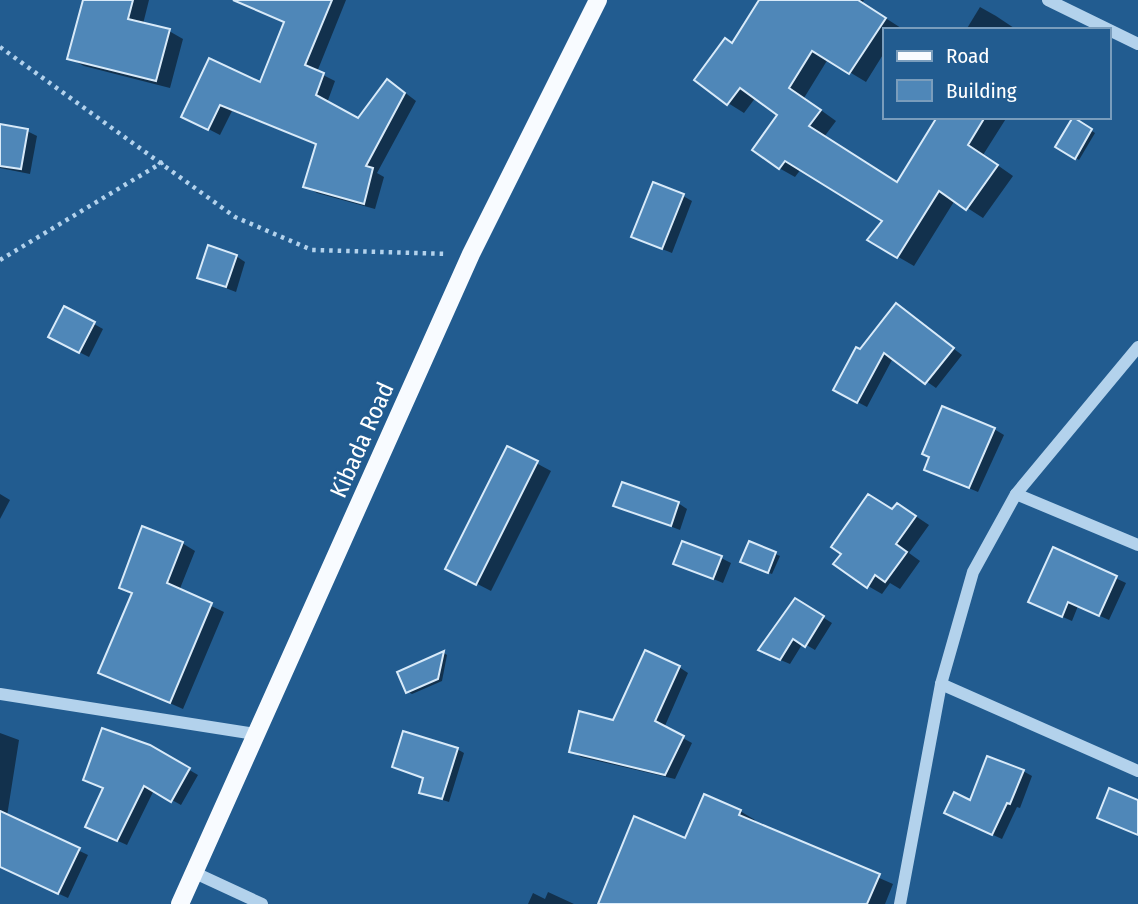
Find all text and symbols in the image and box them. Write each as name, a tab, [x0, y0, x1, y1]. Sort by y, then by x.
legend	[883, 28, 1110, 119]
text: Road	[946, 43, 990, 69]
text: Building	[946, 78, 1017, 104]
street label: Kibada Road	[324, 378, 400, 502]

